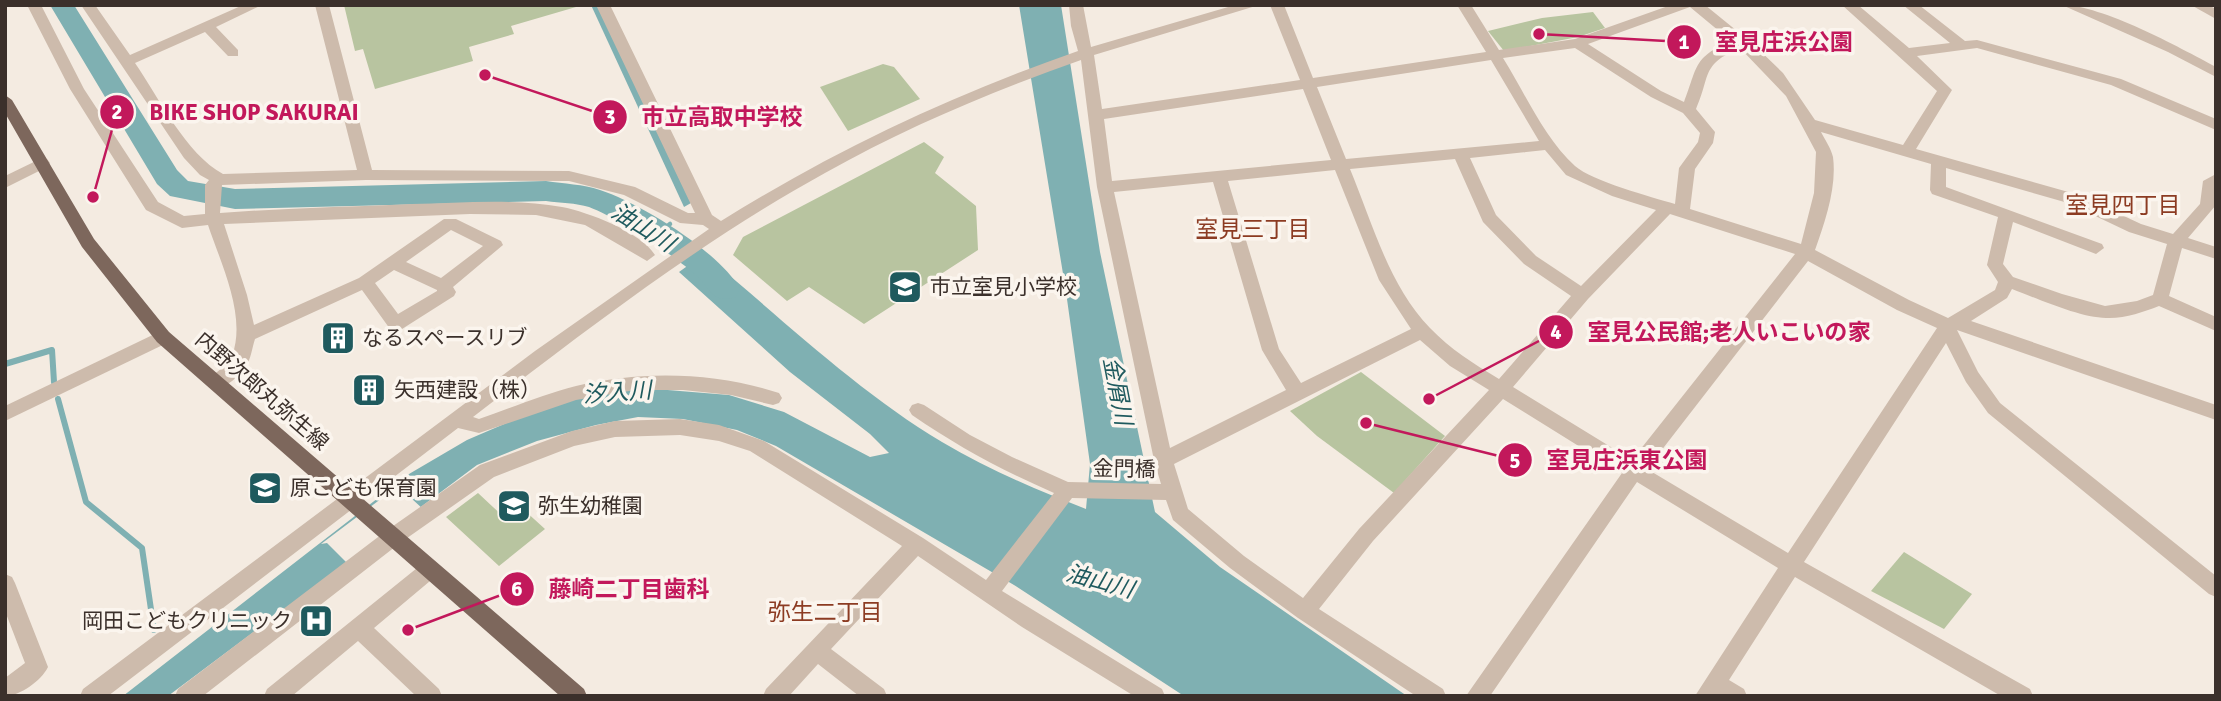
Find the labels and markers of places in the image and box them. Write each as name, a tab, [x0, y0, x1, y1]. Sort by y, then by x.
callout: 室見庄浜公園	[1666, 20, 1867, 64]
callout: BIKE SHOP SAKURAI	[100, 90, 372, 134]
callout: 市立高取中学校	[592, 95, 816, 139]
school or university icon: 市立室見小学校	[886, 268, 924, 306]
place label: 市立室見小学校	[930, 274, 1077, 300]
callout: 室見公民館;老人いこいの家	[1538, 310, 1884, 354]
building icon: なるスペースリブ	[319, 319, 357, 357]
place label: なるスペースリブ	[362, 325, 527, 351]
building icon: 矢西建設（株）	[350, 371, 388, 409]
place label: 矢西建設（株）	[394, 377, 541, 403]
callout: 室見庄浜東公園	[1497, 438, 1721, 482]
school or university icon: 原こども保育園	[246, 469, 284, 507]
place label: 原こども保育園	[290, 475, 437, 501]
school or university icon: 弥生幼稚園	[495, 487, 533, 525]
place label: 弥生幼稚園	[538, 493, 643, 519]
callout: 藤崎二丁目歯科	[499, 567, 723, 611]
hospital icon: 岡田こどもクリニック	[297, 602, 335, 640]
place label: 岡田こどもクリニック	[82, 608, 292, 634]

